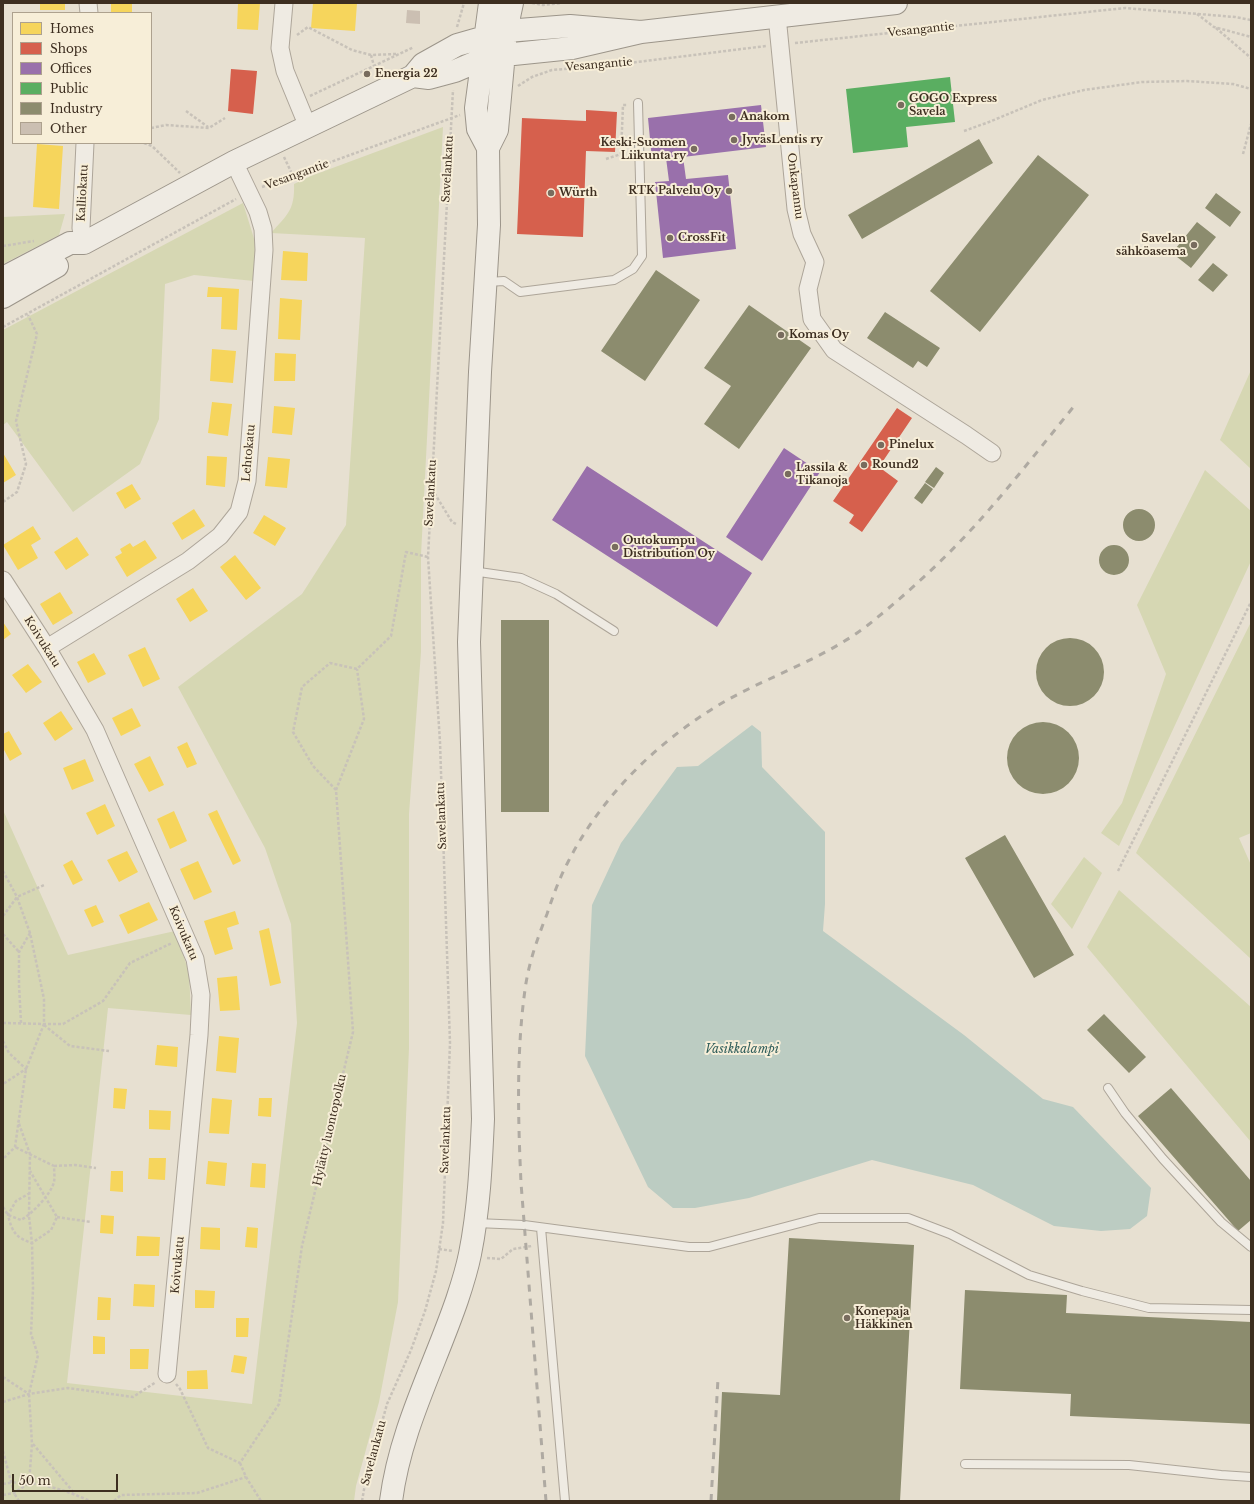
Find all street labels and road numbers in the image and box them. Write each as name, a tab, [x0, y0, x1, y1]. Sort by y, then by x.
street label: Vesangantie	[887, 20, 955, 40]
street label: Vesangantie	[565, 55, 633, 75]
street label: Savelankatu	[440, 135, 456, 203]
street label: Onkapannu	[784, 152, 806, 220]
street label: Vesangantie	[263, 157, 331, 193]
street label: Kalliokatu	[75, 164, 91, 222]
street label: Lehtokatu	[240, 424, 258, 482]
street label: Savelankatu	[423, 459, 439, 527]
street label: Koivukatu	[21, 614, 63, 670]
street label: Savelankatu	[434, 782, 450, 850]
street label: Koivukatu	[166, 904, 200, 962]
street label: Hylätty luontopolku	[311, 1073, 349, 1187]
street label: Savelankatu	[438, 1106, 454, 1174]
street label: Koivukatu	[169, 1236, 187, 1294]
street label: Savelankatu	[359, 1419, 389, 1487]

